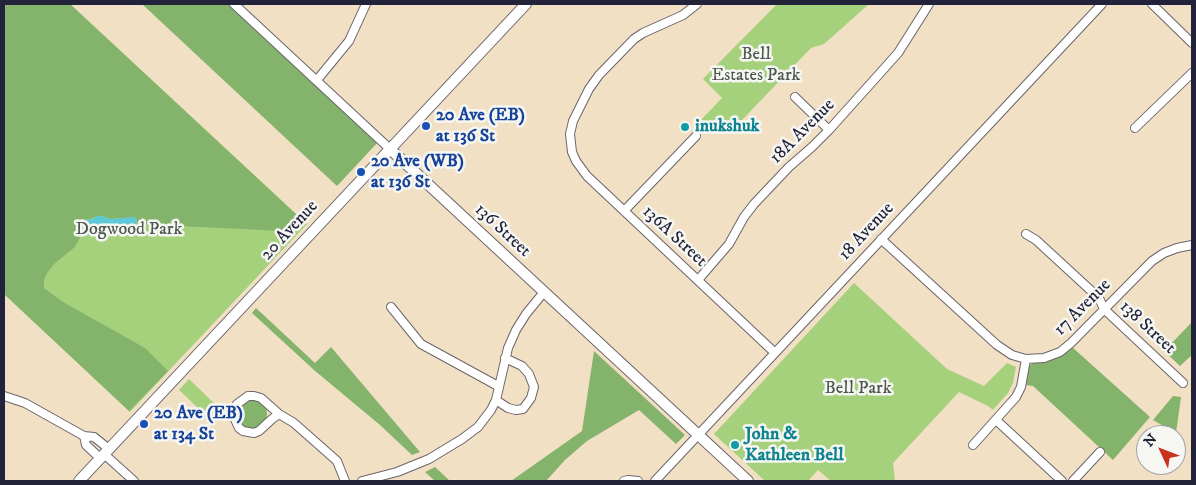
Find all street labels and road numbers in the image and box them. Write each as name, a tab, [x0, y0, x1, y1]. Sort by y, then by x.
street label: 18A Avenue	[766, 95, 840, 169]
street label: 20 Avenue	[257, 196, 323, 266]
street label: 18 Avenue	[835, 199, 899, 265]
street label: 136 Street	[469, 200, 535, 262]
street label: 136A Street	[637, 202, 711, 272]
street label: 17 Avenue	[1050, 275, 1116, 341]
street label: 138 Street	[1114, 297, 1180, 359]

